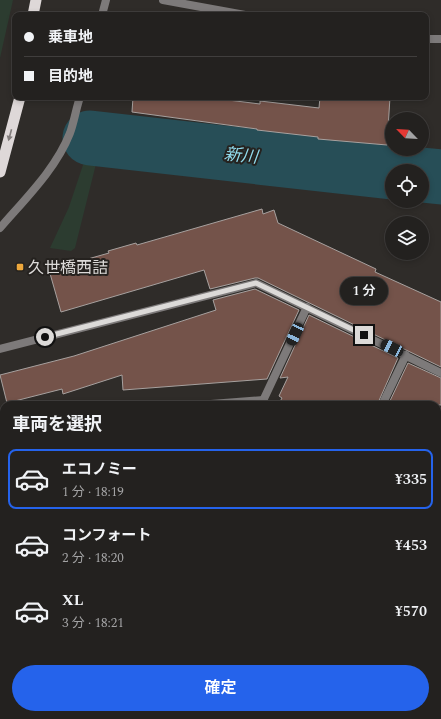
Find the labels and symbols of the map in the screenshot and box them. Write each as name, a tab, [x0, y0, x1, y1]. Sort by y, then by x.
north arrow	[385, 112, 429, 156]
one-way arrow	[7, 129, 13, 141]
water label: 新川	[223, 141, 261, 171]
place label: 久世橋西詰	[28, 256, 108, 280]
marker: 久世橋西詰	[15, 262, 25, 272]
callout: 1 分	[340, 277, 388, 305]
car	[284, 321, 306, 347]
route end	[355, 326, 373, 344]
route start	[36, 328, 54, 346]
car	[379, 337, 405, 359]

